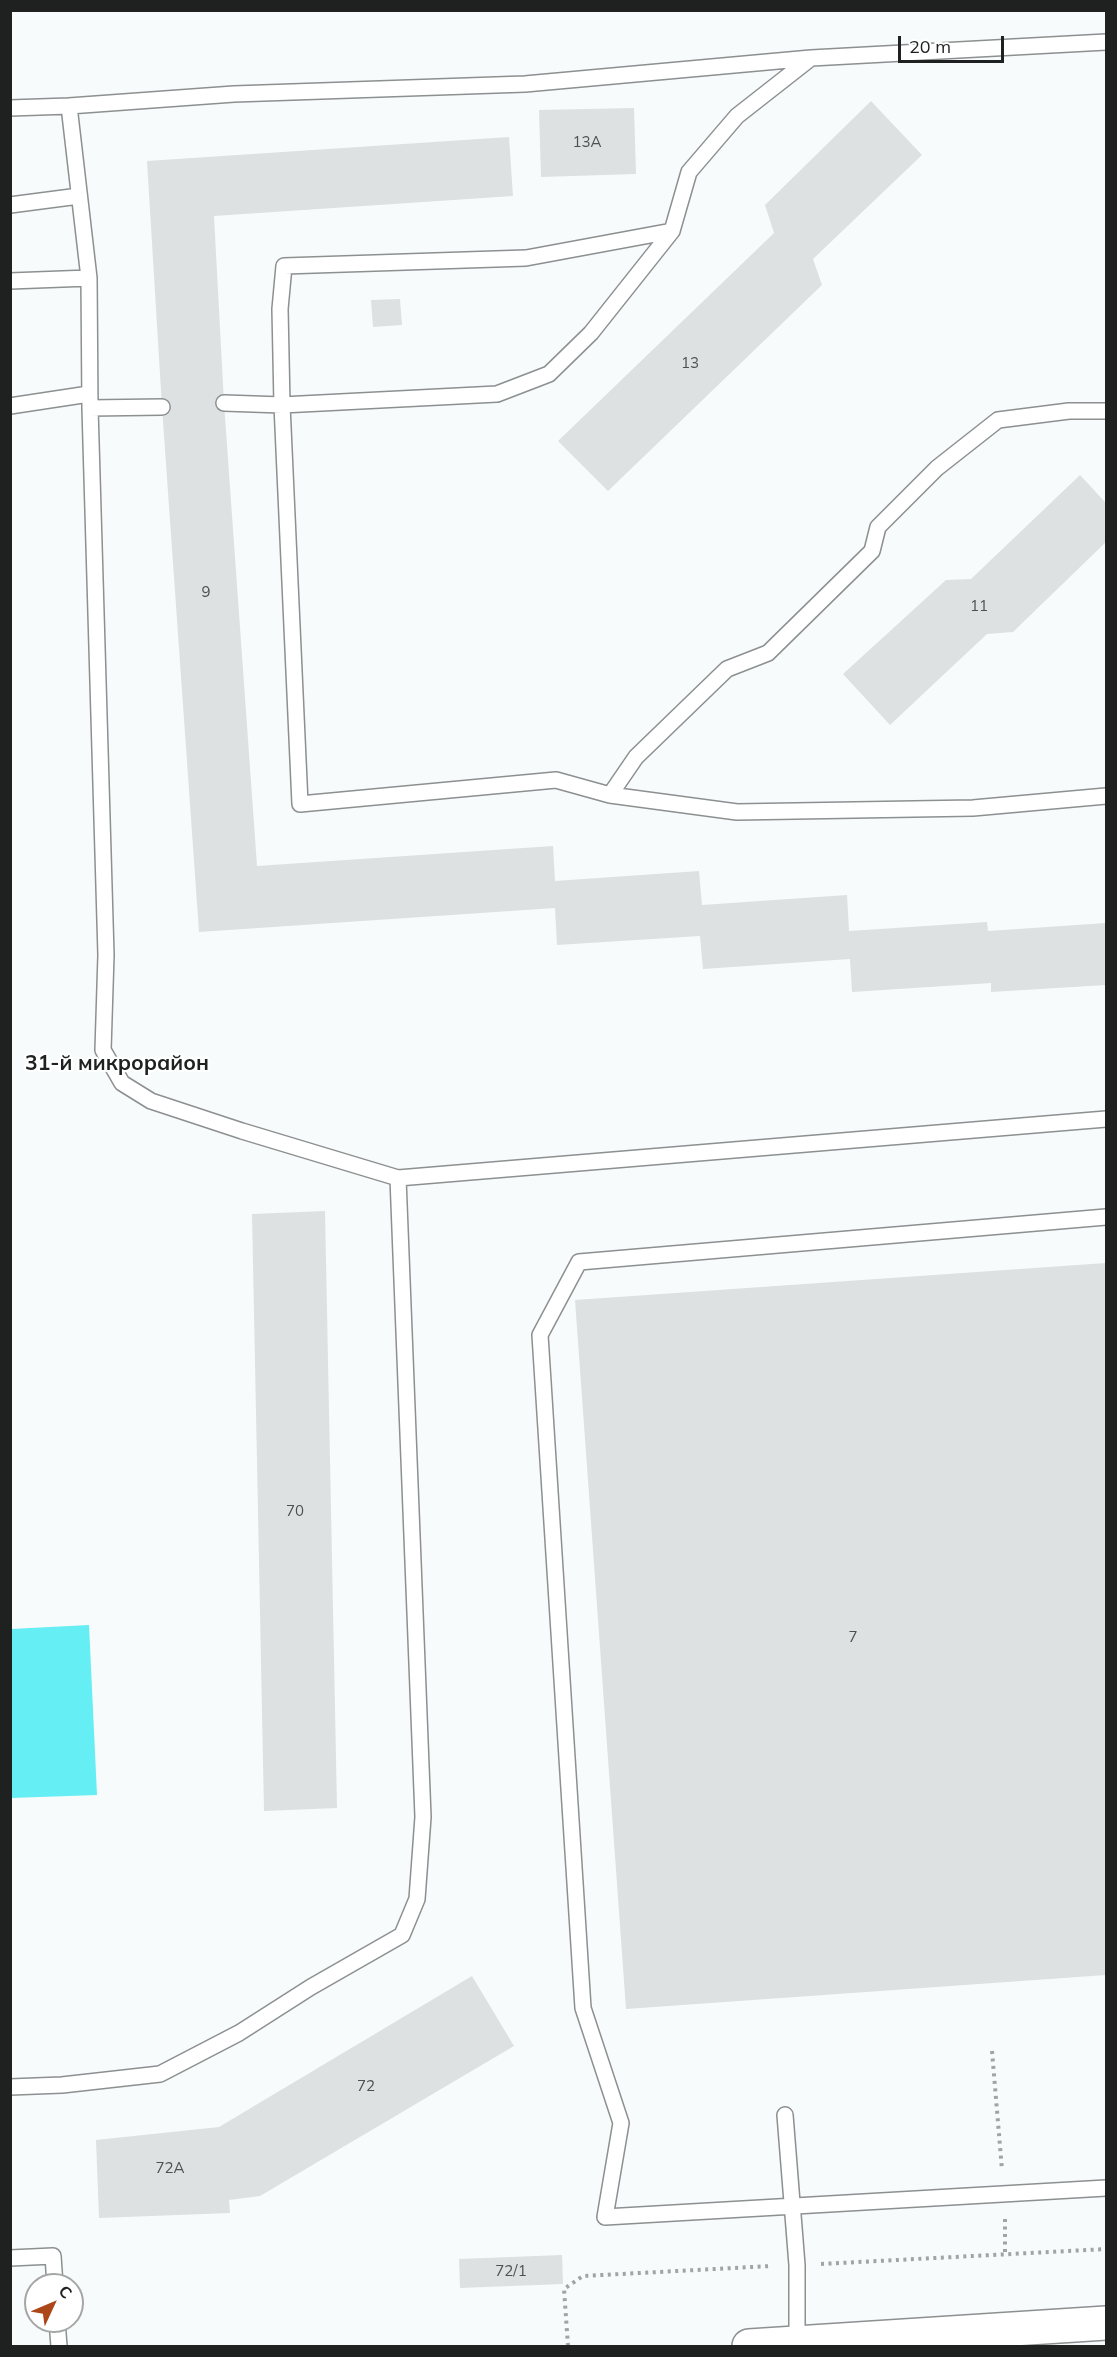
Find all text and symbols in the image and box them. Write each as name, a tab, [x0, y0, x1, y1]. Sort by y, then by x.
scale bar	[901, 24, 1008, 62]
text: 20 m	[909, 35, 951, 58]
house number: 13А	[572, 133, 602, 151]
house number: 13	[681, 354, 699, 372]
house number: 9	[202, 583, 210, 601]
house number: 11	[970, 597, 988, 615]
district label: 31-й микрорайон	[25, 1051, 209, 1077]
house number: 70	[286, 1502, 304, 1520]
house number: 7	[849, 1628, 857, 1646]
house number: 72	[357, 2077, 375, 2095]
house number: 72А	[155, 2159, 185, 2177]
house number: 72/1	[495, 2262, 527, 2280]
north arrow	[24, 2273, 84, 2333]
text: С	[55, 2281, 77, 2303]

